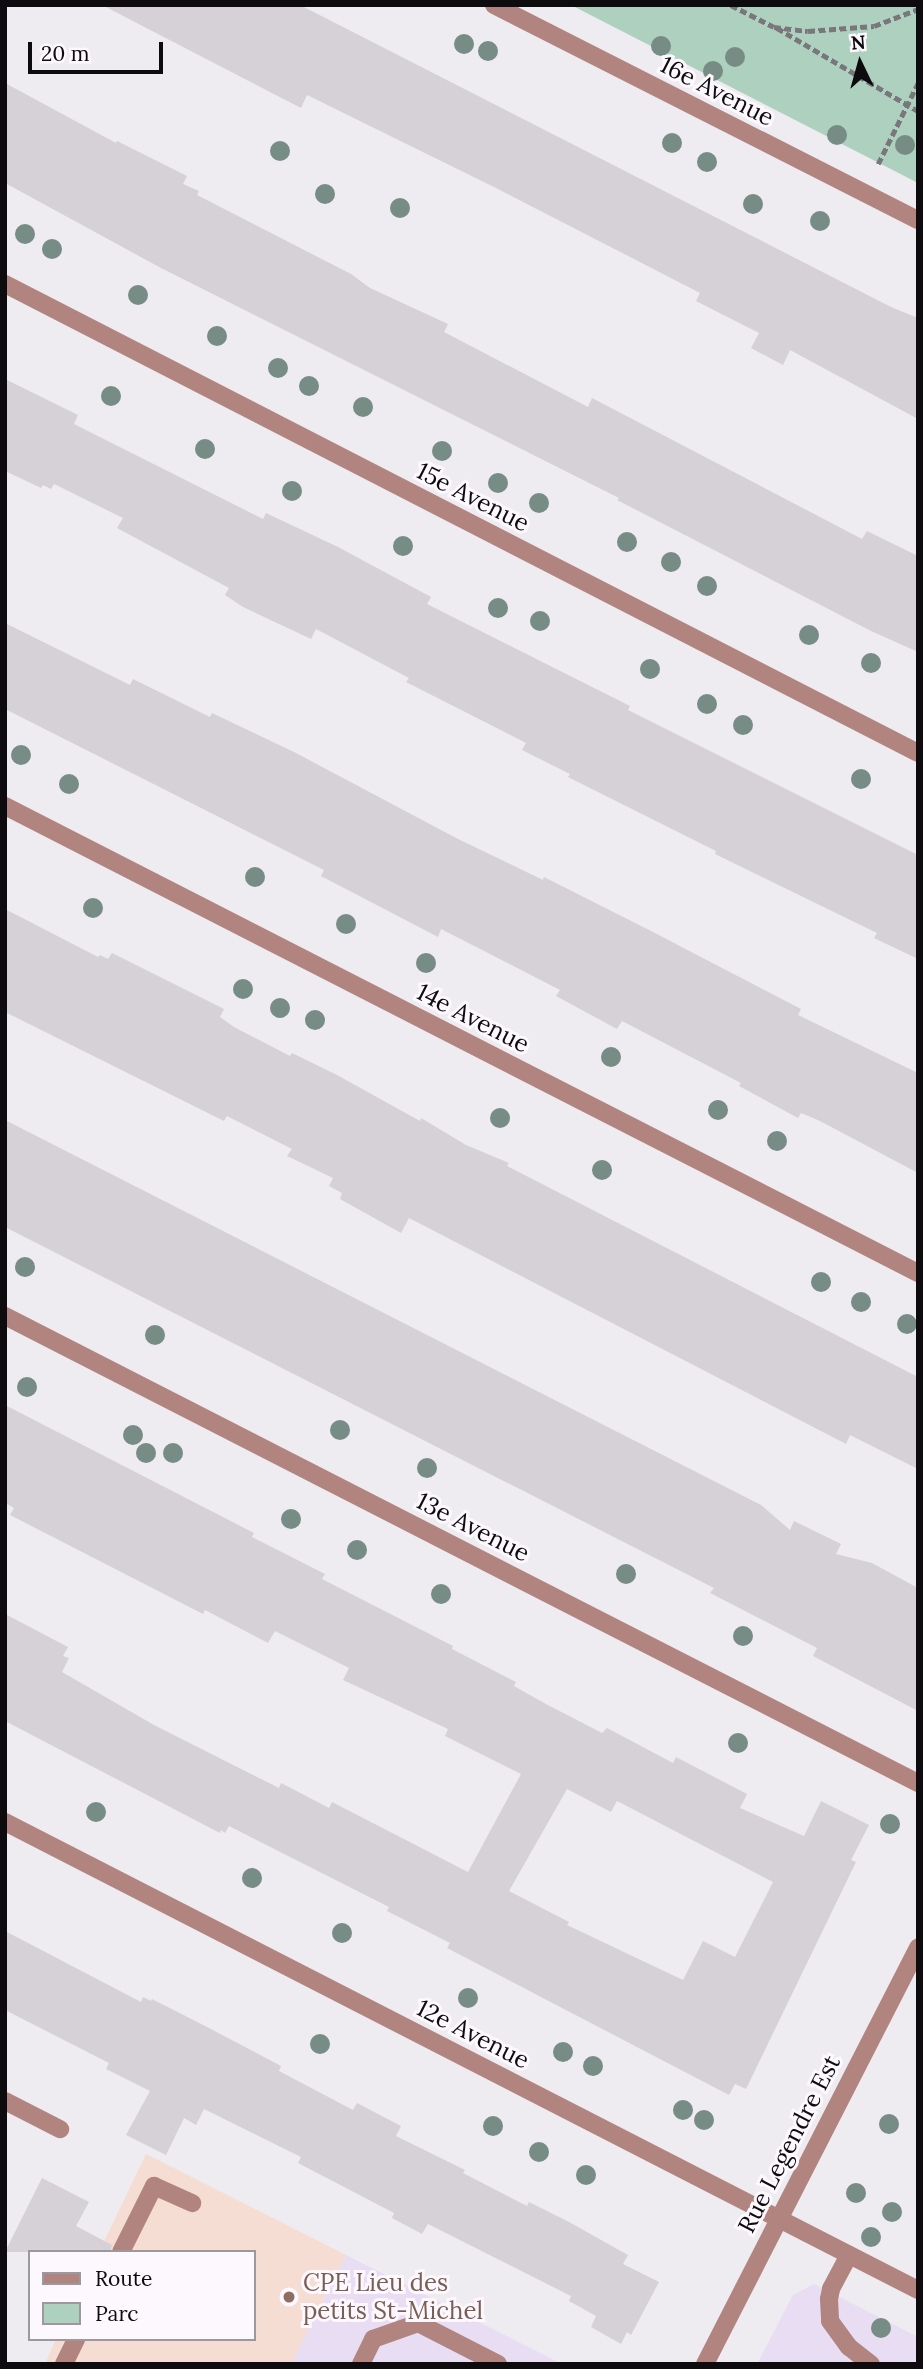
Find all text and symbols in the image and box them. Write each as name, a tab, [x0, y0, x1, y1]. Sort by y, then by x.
scale bar	[32, 28, 166, 72]
north arrow	[825, 28, 895, 98]
text: N	[850, 29, 867, 55]
text: 20 m	[41, 40, 90, 67]
street label: 16e Avenue	[655, 50, 779, 132]
street label: 15e Avenue	[412, 456, 534, 538]
street label: 14e Avenue	[412, 977, 534, 1059]
street label: 13e Avenue	[412, 1486, 534, 1568]
street label: 12e Avenue	[412, 1993, 534, 2075]
street label: Rue Legendre Est	[732, 2050, 846, 2238]
legend	[28, 2250, 256, 2341]
text: Route	[95, 2265, 152, 2292]
place label: CPE Lieu des petits St-Michel	[303, 2269, 483, 2325]
marker: CPE Lieu des petits St-Michel	[281, 2289, 297, 2305]
text: Parc	[95, 2300, 139, 2327]

